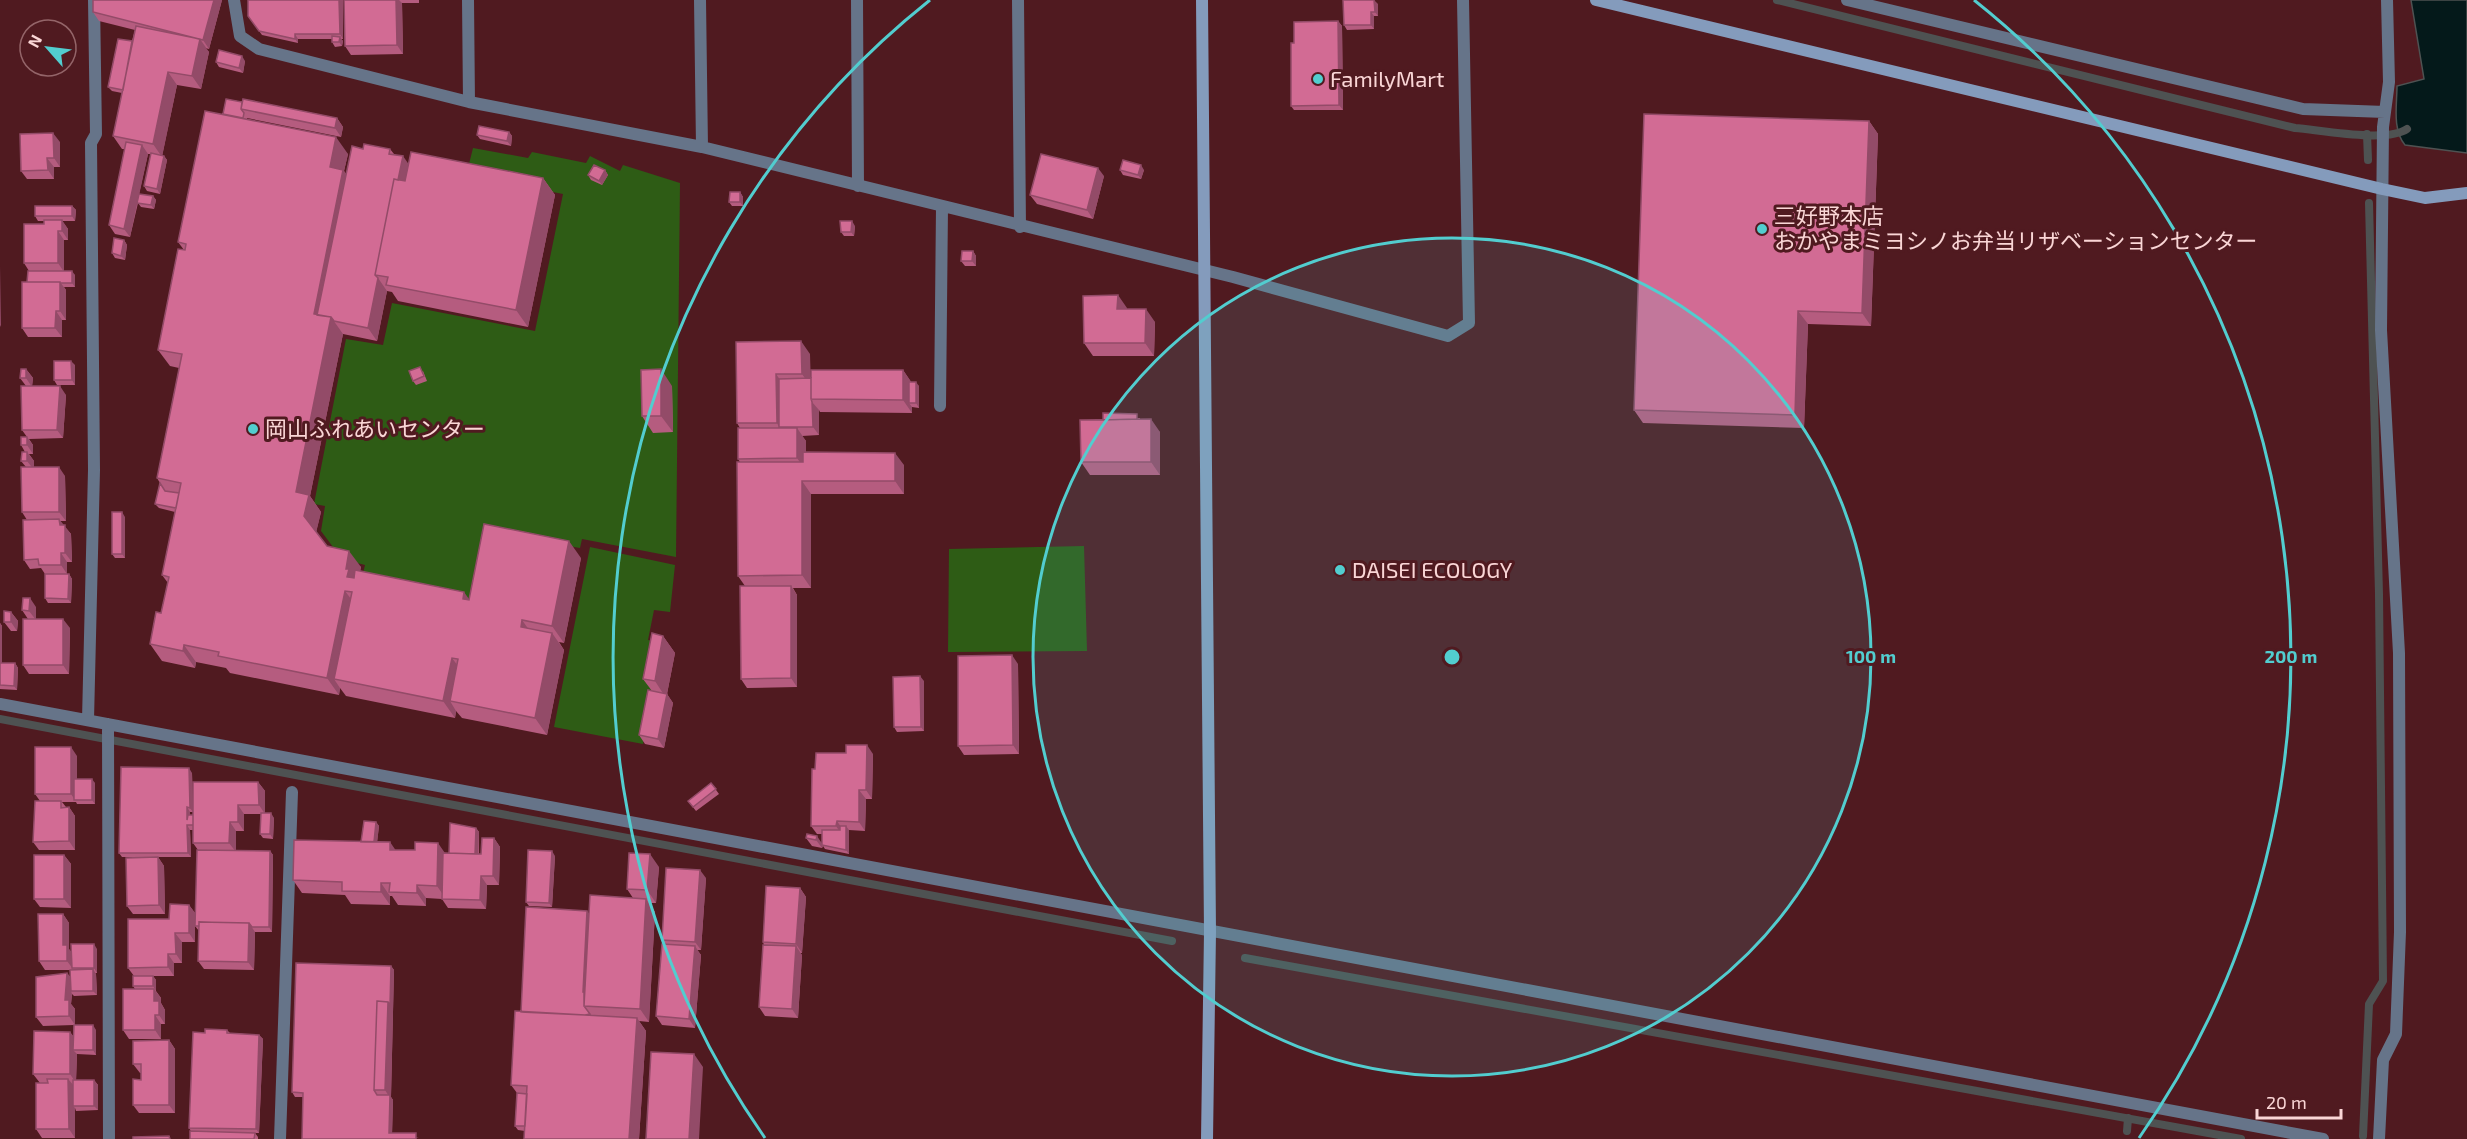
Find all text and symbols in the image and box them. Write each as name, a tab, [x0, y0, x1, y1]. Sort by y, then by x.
north arrow	[18, 18, 78, 78]
text: N	[23, 31, 45, 50]
place label: FamilyMart	[1330, 65, 1444, 91]
marker: FamilyMart	[1311, 72, 1325, 86]
place label: 三好野本店 おかやまミヨシノお弁当リザベーションセンター	[1774, 202, 2258, 253]
marker: 三好野本店 おかやまミヨシノお弁当リザベーションセンター	[1755, 222, 1769, 236]
place label: 岡山ふれあいセンター	[265, 415, 485, 441]
marker: 岡山ふれあいセンター	[246, 422, 260, 436]
place label: DAISEI ECOLOGY	[1352, 556, 1513, 582]
marker: DAISEI ECOLOGY	[1333, 563, 1347, 577]
text: 100 m	[1846, 645, 1896, 667]
text: 200 m	[2265, 645, 2317, 667]
centre of rings	[1442, 647, 1462, 667]
scale bar	[2257, 1082, 2341, 1120]
text: 20 m	[2266, 1091, 2307, 1113]

